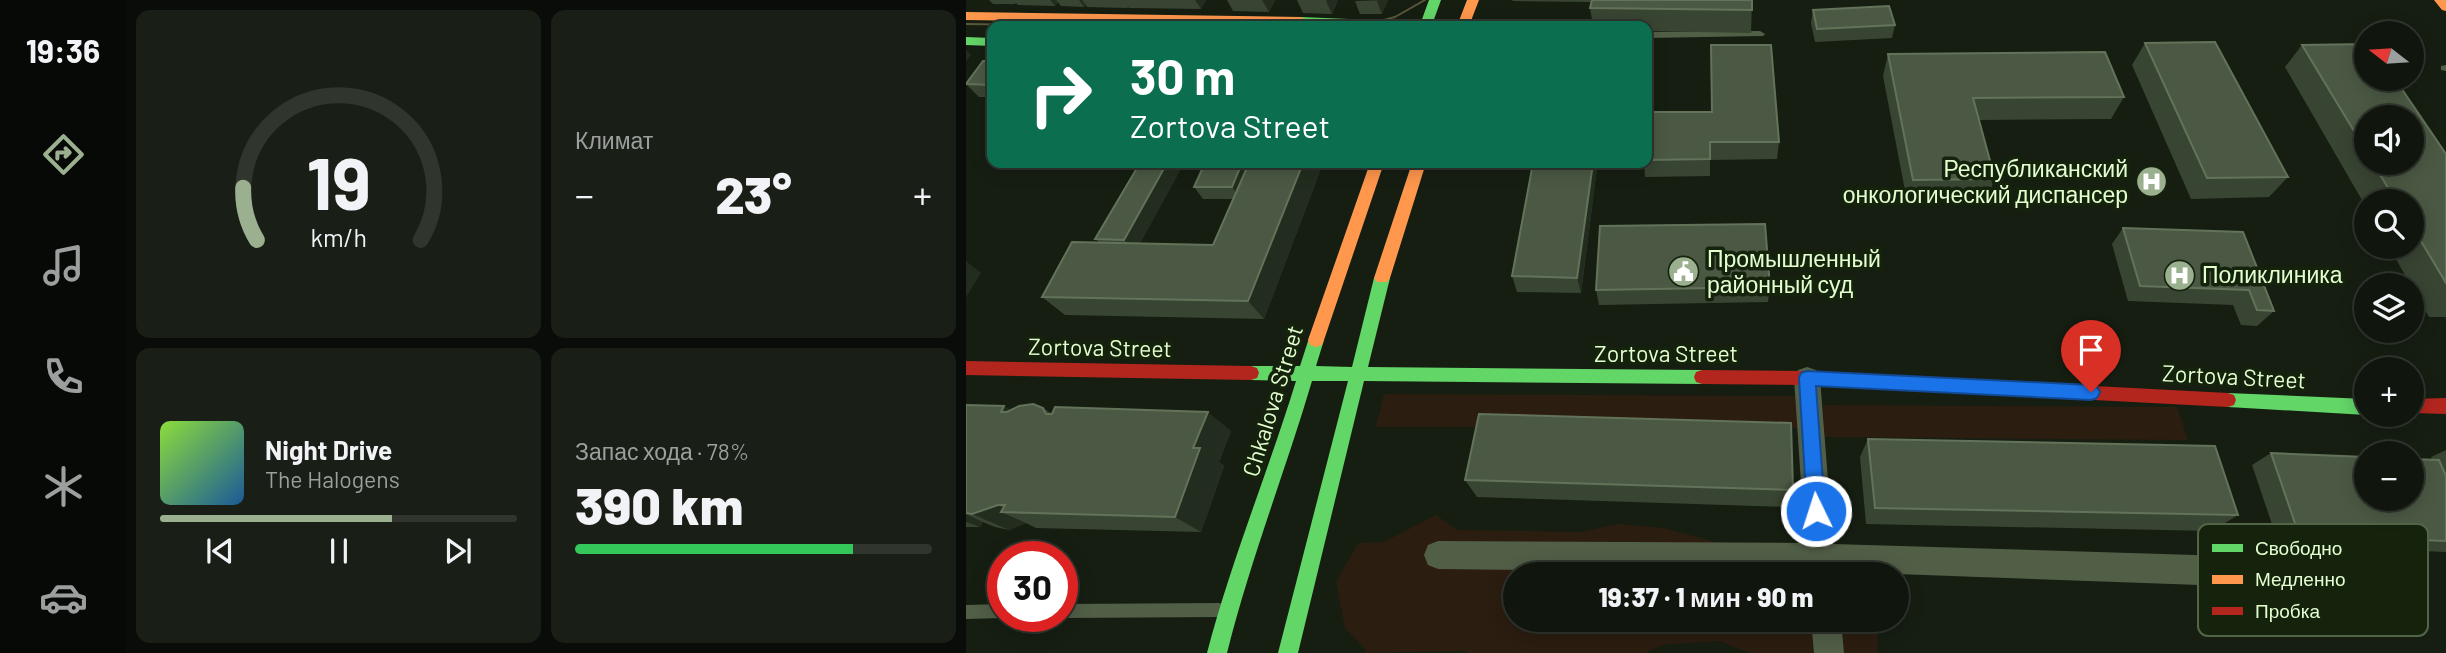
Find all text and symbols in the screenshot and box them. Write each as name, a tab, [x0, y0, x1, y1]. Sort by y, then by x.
north arrow	[2354, 21, 2424, 91]
map controls	[2354, 21, 2424, 511]
text: 19:36	[26, 31, 100, 69]
text: 30 m	[1130, 46, 1235, 105]
icon: right	[1015, 49, 1106, 140]
button: sound	[2354, 105, 2424, 175]
text: Zortova Street	[1130, 106, 1330, 144]
text: Климат	[575, 126, 653, 154]
icon: directions	[39, 130, 88, 179]
text: 19	[306, 137, 371, 225]
place label: Республиканский онкологический диспансер	[1843, 154, 2128, 208]
text: 23°	[715, 162, 792, 224]
hospital icon: Республиканский онкологический диспансер	[2134, 165, 2168, 199]
text: −	[575, 171, 594, 217]
text: +	[913, 171, 932, 217]
button: search	[2354, 189, 2424, 259]
text: km/h	[310, 222, 367, 252]
icon: music	[39, 241, 88, 290]
place label: Промышленный районный суд	[1707, 244, 1881, 298]
public building icon: Промышленный районный суд	[1667, 255, 1701, 289]
hospital icon: Поликлиника	[2162, 258, 2196, 292]
place label: Поликлиника	[2202, 260, 2343, 288]
button: layers	[2354, 273, 2424, 343]
pin	[2061, 320, 2121, 392]
street label: Chkalova Street	[1236, 322, 1308, 480]
icon: arrive	[2072, 331, 2110, 369]
street label: Zortova Street	[1028, 332, 1172, 362]
street label: Zortova Street	[1594, 339, 1738, 367]
icon: phone	[39, 352, 88, 401]
button: +	[2354, 357, 2424, 427]
street label: Zortova Street	[2162, 358, 2307, 394]
text: Night Drive	[265, 434, 392, 465]
text: Запас хода · 78%	[575, 437, 749, 465]
button: −	[2354, 441, 2424, 511]
icon: climate	[39, 462, 88, 511]
text: The Halogens	[265, 465, 400, 493]
text: 390 km	[575, 473, 743, 535]
position arrow	[1779, 474, 1853, 548]
legend	[2198, 524, 2428, 636]
icon: previous	[201, 532, 239, 570]
icon: pause	[320, 532, 358, 570]
icon: next	[439, 532, 477, 570]
text: Свободно	[2255, 536, 2342, 559]
speed limit sign: 30	[987, 541, 1078, 632]
text: Медленно	[2255, 567, 2345, 590]
icon: car	[39, 573, 88, 622]
text: 19:37 · 1 мин · 90 m	[1599, 581, 1813, 612]
text: Пробка	[2255, 599, 2320, 622]

